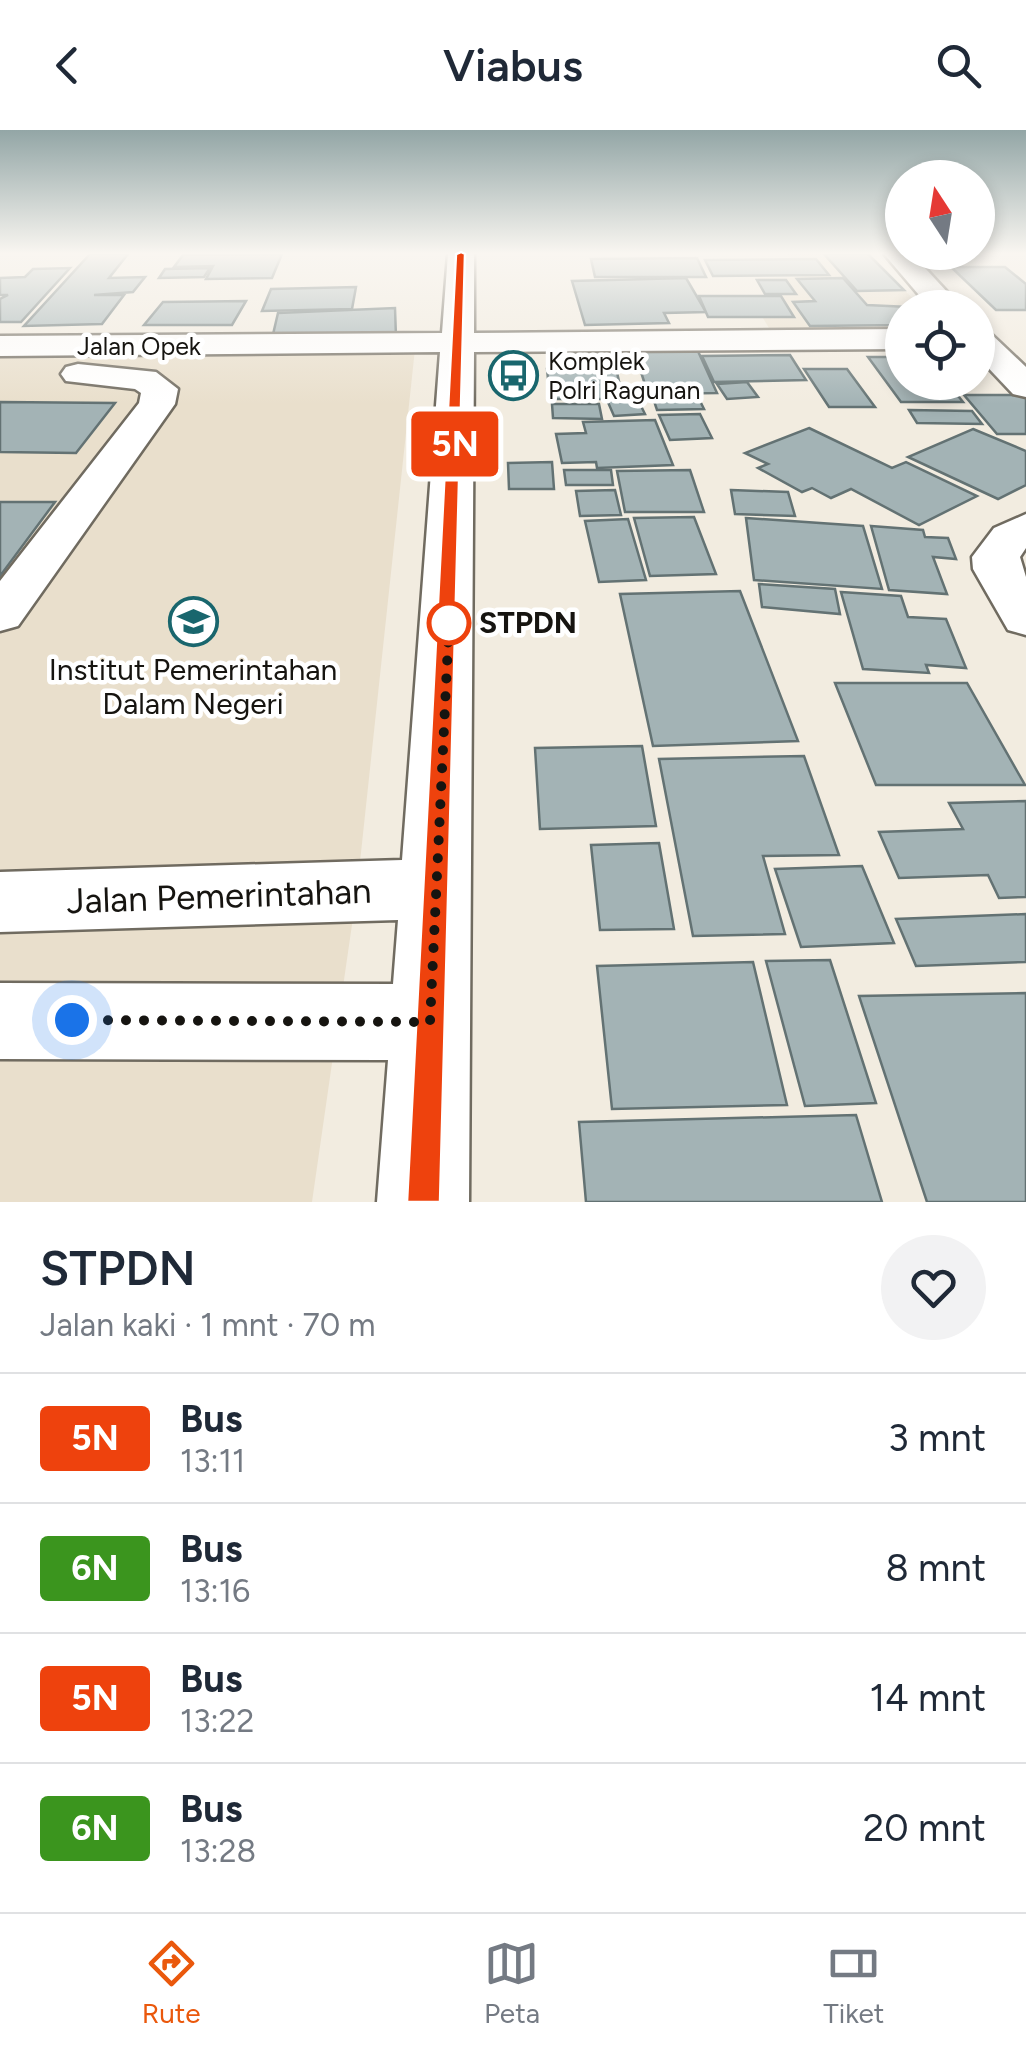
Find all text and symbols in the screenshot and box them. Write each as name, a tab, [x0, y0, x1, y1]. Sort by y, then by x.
icon: back	[40, 38, 95, 93]
text: Viabus	[443, 38, 583, 92]
icon: search	[931, 38, 986, 93]
north arrow	[885, 160, 995, 270]
map controls	[885, 160, 995, 400]
button: locate	[885, 290, 995, 400]
street label: Jalan Opek	[77, 331, 202, 361]
place label: Komplek Polri Ragunan	[548, 346, 700, 405]
bus stop icon: Komplek Polri Ragunan	[487, 349, 539, 401]
line badge: 5N	[410, 412, 500, 476]
text: 5N	[431, 423, 479, 465]
school or university icon: Institut Pemerintahan Dalam Negeri	[167, 595, 219, 647]
marker: STPDN	[428, 602, 470, 644]
place label: STPDN	[479, 604, 577, 641]
place label: Institut Pemerintahan Dalam Negeri	[49, 651, 337, 722]
street label: Jalan Pemerintahan	[66, 870, 372, 922]
your location	[47, 995, 97, 1045]
button: heart	[881, 1235, 986, 1340]
text: STPDN	[40, 1239, 196, 1297]
text: Jalan kaki · 1 mnt · 70 m	[40, 1306, 375, 1344]
text: Bus	[180, 1396, 243, 1442]
text: 3 mnt	[888, 1415, 986, 1461]
text: 5N	[71, 1417, 119, 1459]
text: 13:11	[180, 1442, 245, 1480]
text: Bus	[180, 1526, 243, 1572]
text: 8 mnt	[885, 1545, 986, 1591]
text: 6N	[71, 1547, 119, 1589]
text: 13:16	[180, 1572, 250, 1610]
text: Bus	[180, 1656, 243, 1702]
text: 14 mnt	[869, 1675, 986, 1721]
text: 5N	[71, 1677, 119, 1719]
text: 13:22	[180, 1702, 255, 1740]
text: Bus	[180, 1786, 243, 1832]
text: 20 mnt	[863, 1805, 986, 1851]
text: 6N	[71, 1807, 119, 1849]
text: 13:28	[180, 1832, 256, 1870]
tab: Rute	[142, 1936, 201, 2030]
tab: Peta	[484, 1936, 540, 2030]
tab: Tiket	[823, 1936, 884, 2030]

